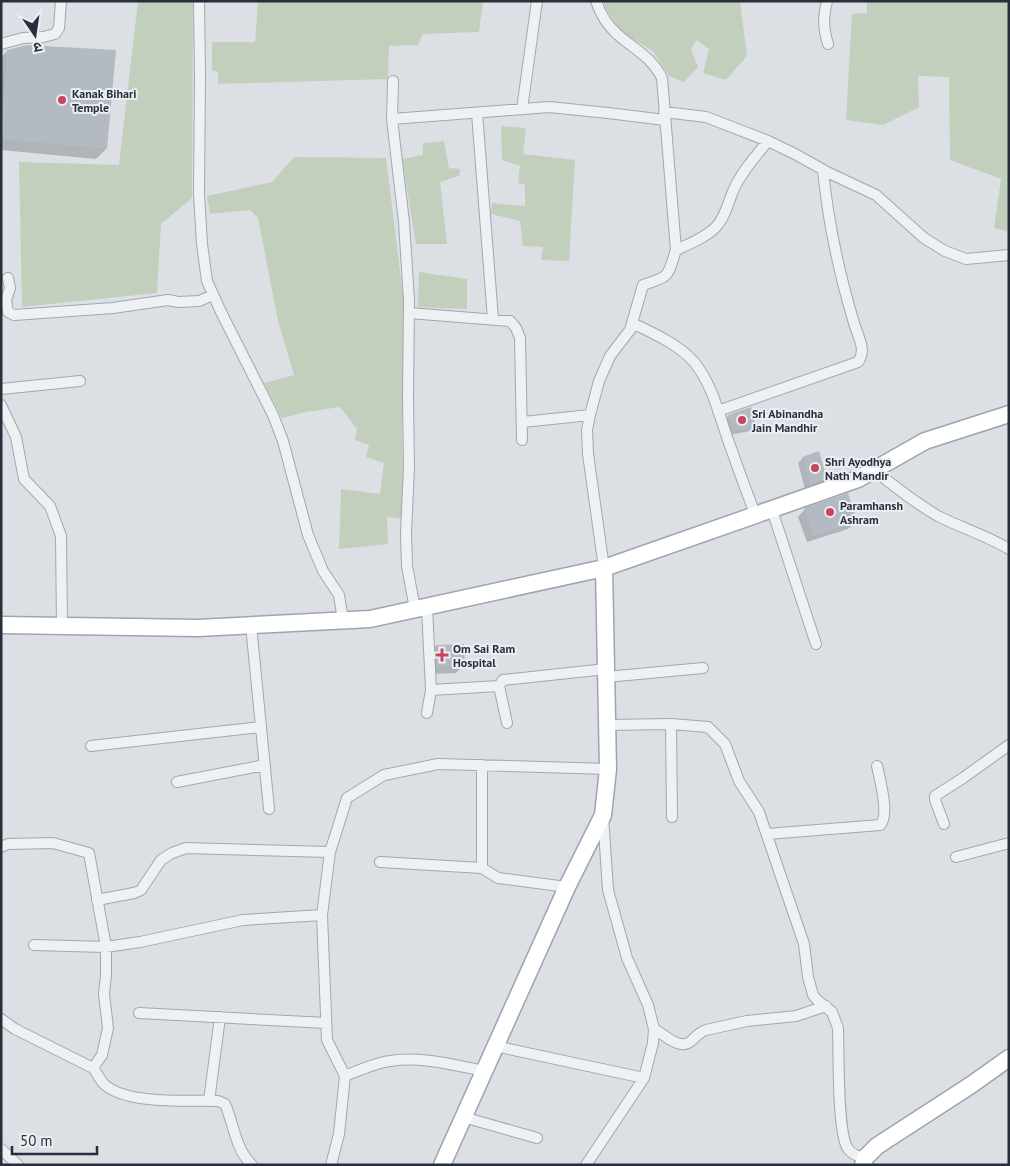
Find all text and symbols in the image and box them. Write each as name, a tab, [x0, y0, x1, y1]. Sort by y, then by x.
north arrow	[10, 10, 60, 60]
text: उ	[31, 38, 44, 58]
place label: Kanak Bihari Temple	[72, 86, 136, 115]
marker: Kanak Bihari Temple	[56, 94, 68, 106]
place label: Sri Abinandha Jain Mandhir	[751, 406, 823, 435]
marker: Sri Abinandha Jain Mandhir	[736, 414, 748, 426]
place label: Shri Ayodhya Nath Mandir	[825, 454, 891, 483]
marker: Shri Ayodhya Nath Mandir	[809, 462, 821, 474]
place label: Paramhansh Ashram	[840, 498, 903, 527]
marker: Paramhansh Ashram	[824, 506, 836, 518]
place label: Om Sai Ram Hospital	[453, 641, 515, 670]
marker: Om Sai Ram Hospital	[435, 648, 449, 662]
scale bar	[12, 1124, 98, 1156]
text: 50 m	[20, 1131, 53, 1150]

